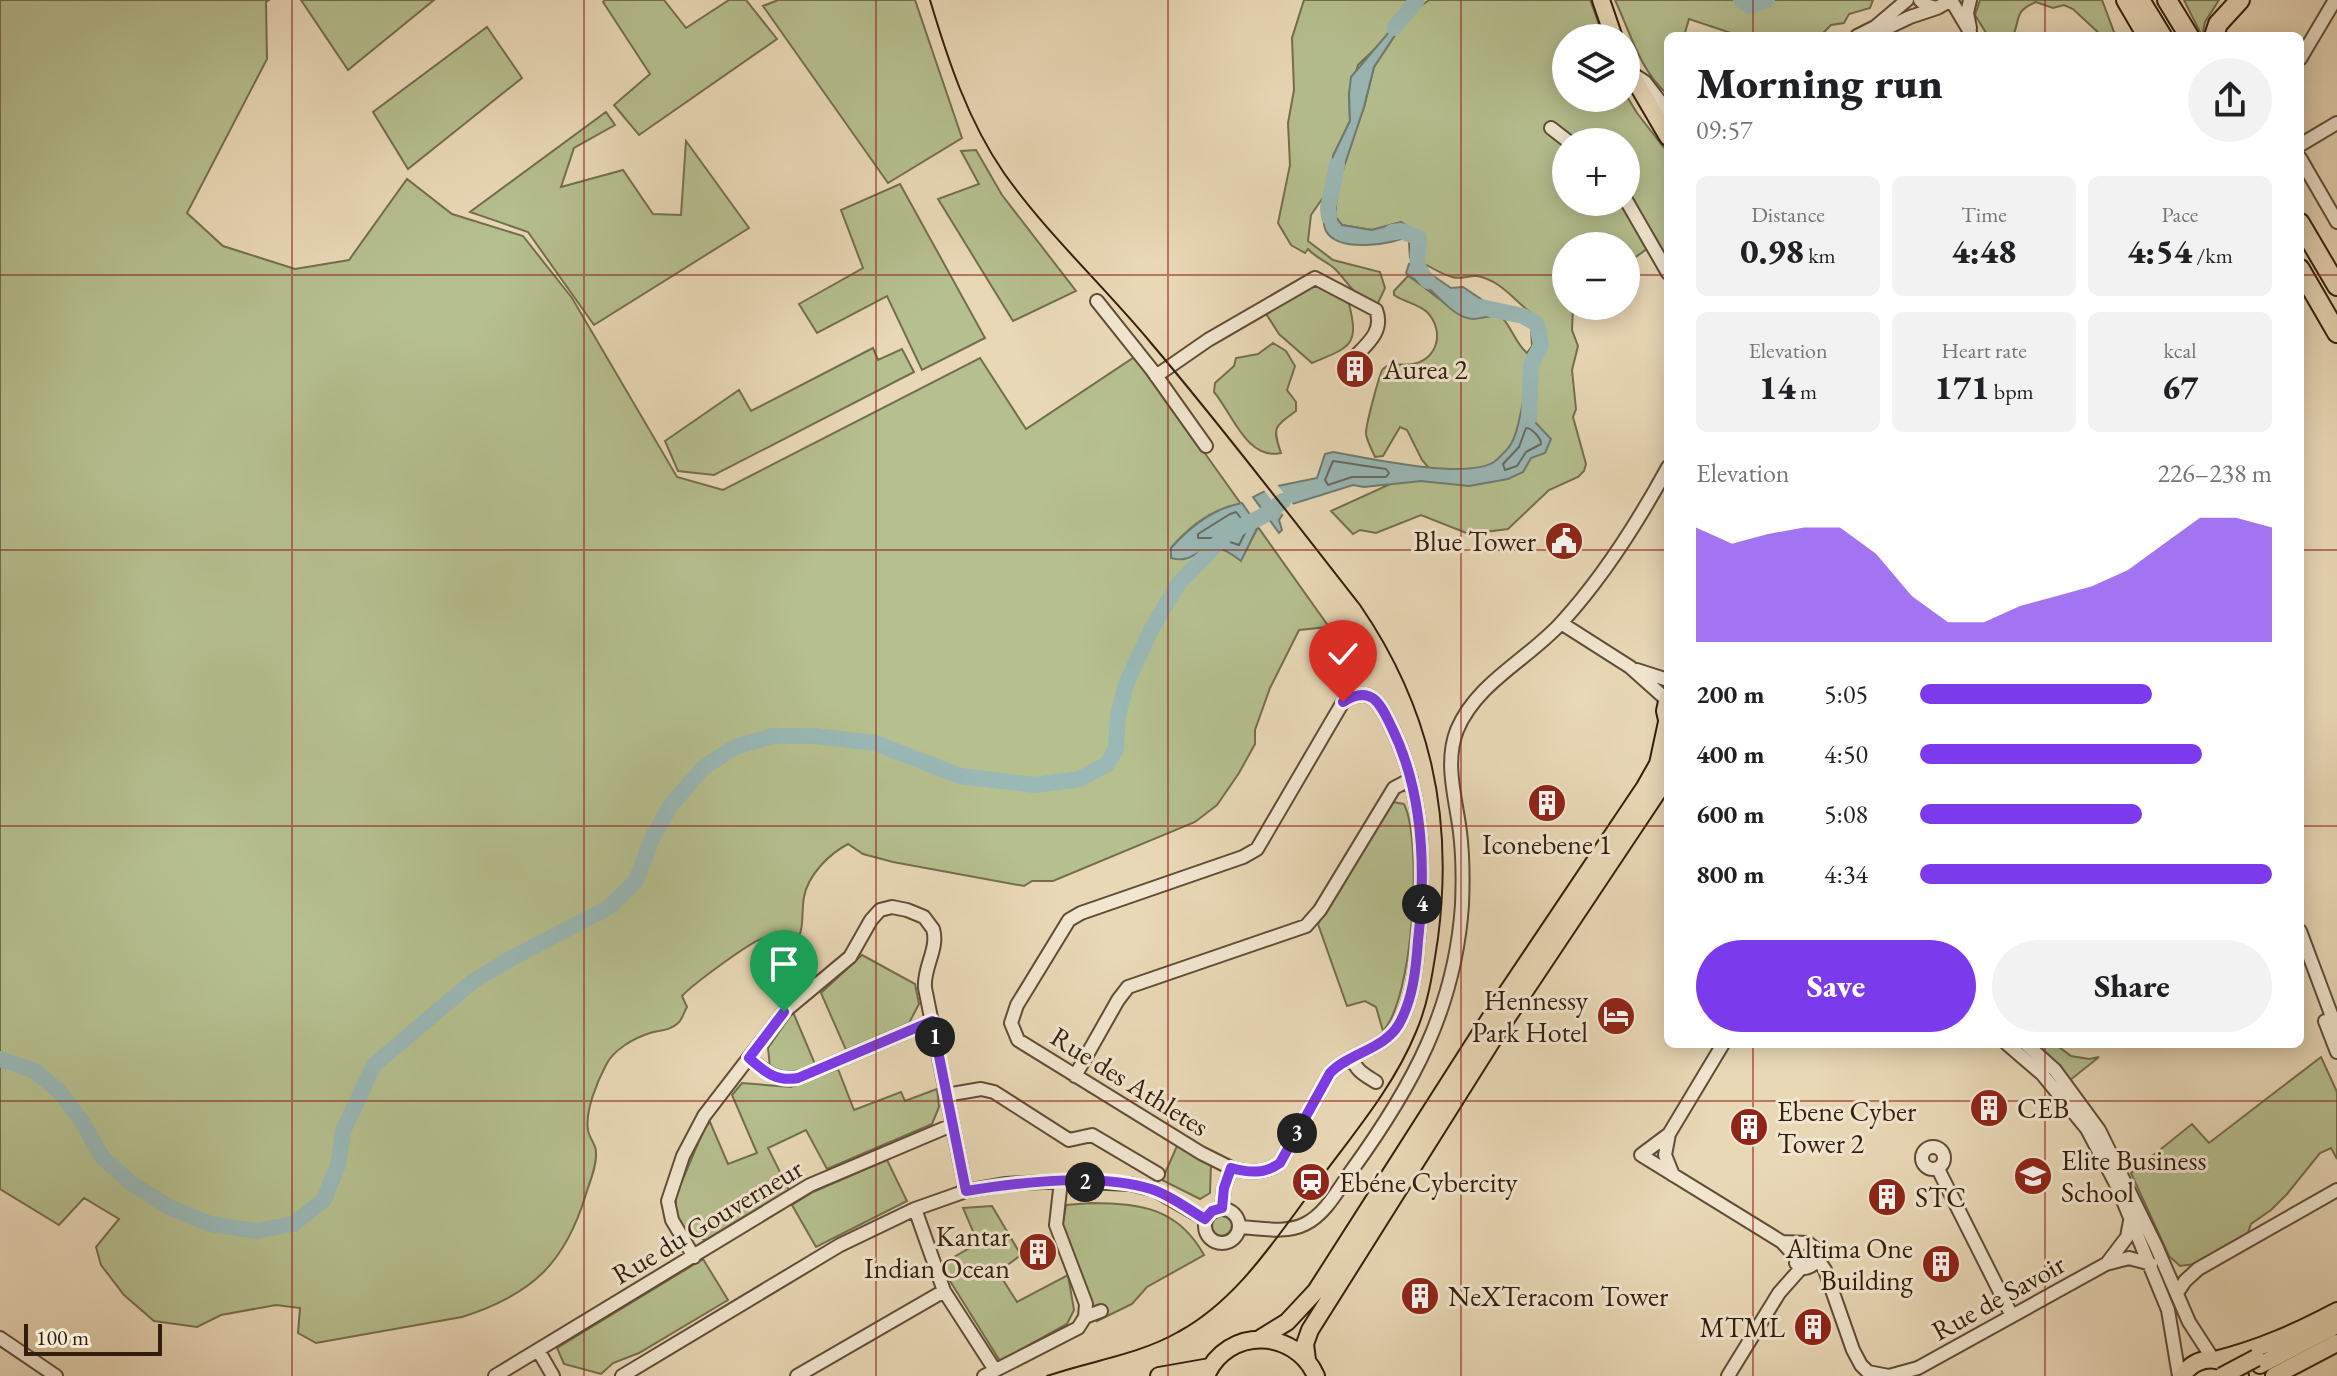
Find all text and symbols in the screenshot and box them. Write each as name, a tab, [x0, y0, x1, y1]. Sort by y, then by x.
map controls	[1552, 24, 1640, 320]
button: layers	[1552, 24, 1640, 112]
text: Morning run	[1696, 54, 1943, 111]
button: share	[2188, 58, 2272, 142]
text: 09:57	[1696, 113, 1752, 147]
button: +	[1552, 128, 1640, 216]
text: Distance	[1751, 200, 1825, 229]
text: Time	[1961, 200, 2007, 229]
text: Pace	[2162, 200, 2198, 229]
text: 0.98	[1740, 229, 1804, 273]
text: 4:48	[1952, 229, 2016, 273]
text: 4:54	[2127, 229, 2192, 273]
button: −	[1552, 232, 1640, 320]
text: km	[1804, 241, 1836, 270]
text: /km	[2192, 241, 2233, 270]
text: Elevation	[1748, 336, 1828, 365]
text: Heart rate	[1941, 336, 2027, 365]
text: kcal	[2163, 336, 2197, 365]
building icon: Aurea 2	[1334, 348, 1376, 390]
place label: Aurea 2	[1382, 351, 1468, 387]
text: 14	[1759, 365, 1796, 409]
text: 171	[1934, 365, 1989, 409]
text: 67	[2162, 365, 2198, 409]
text: m	[1796, 377, 1817, 406]
text: bpm	[1989, 377, 2034, 406]
text: Elevation	[1696, 456, 1790, 490]
text: 226–238 m	[2157, 456, 2272, 490]
public building icon: Blue Tower	[1543, 520, 1585, 562]
place label: Blue Tower	[1414, 523, 1537, 559]
pin	[1309, 620, 1377, 702]
icon: check	[1321, 632, 1365, 676]
text: 200 m	[1696, 677, 1764, 711]
text: 5:05	[1824, 677, 1868, 711]
text: 400 m	[1696, 737, 1764, 771]
text: 4:50	[1824, 737, 1868, 771]
building icon: Iconebene 1	[1526, 782, 1568, 824]
text: 600 m	[1696, 797, 1764, 831]
text: 5:08	[1824, 797, 1868, 831]
place label: Iconebene 1	[1482, 826, 1612, 862]
text: 800 m	[1696, 857, 1764, 891]
text: 4:34	[1824, 857, 1868, 891]
pin: 4	[1402, 884, 1442, 924]
text: 4	[1416, 889, 1428, 918]
pin	[750, 930, 818, 1012]
button: Save	[1696, 940, 1976, 1032]
button: Share	[1992, 940, 2272, 1032]
icon: arrive	[762, 942, 806, 986]
place label: Hennessy Park Hotel	[1472, 982, 1589, 1050]
hotel icon: Hennessy Park Hotel	[1595, 995, 1637, 1037]
pin: 1	[915, 1017, 955, 1057]
street label: Rue des Athletes	[1044, 1018, 1216, 1144]
text: 1	[929, 1022, 941, 1051]
building icon: CEB	[1968, 1087, 2010, 1129]
place label: CEB	[2017, 1090, 2069, 1126]
place label: Ebene Cyber Tower 2	[1777, 1093, 1917, 1161]
building icon: Ebene Cyber Tower 2	[1728, 1106, 1770, 1148]
pin: 3	[1277, 1113, 1317, 1153]
text: 3	[1291, 1118, 1303, 1147]
place label: Elite Business School	[2061, 1142, 2207, 1210]
street label: Rue du Gouverneur	[605, 1150, 810, 1292]
school or university icon: Elite Business School	[2012, 1155, 2054, 1197]
station icon: Ebéne Cybercity	[1290, 1161, 1332, 1203]
pin: 2	[1065, 1162, 1105, 1202]
place label: Ebéne Cybercity	[1339, 1164, 1518, 1200]
text: 2	[1079, 1167, 1091, 1196]
building icon: STC	[1866, 1176, 1908, 1218]
place label: STC	[1915, 1179, 1966, 1215]
place label: Kantar Indian Ocean	[864, 1218, 1011, 1286]
place label: Altima One Building	[1785, 1230, 1914, 1298]
building icon: Kantar Indian Ocean	[1017, 1231, 1059, 1273]
building icon: Altima One Building	[1920, 1243, 1962, 1285]
street label: Rue de Savoir	[1925, 1245, 2072, 1348]
building icon: NeXTeracom Tower	[1399, 1275, 1441, 1317]
place label: NeXTeracom Tower	[1448, 1278, 1669, 1314]
building icon: MTML	[1792, 1306, 1834, 1348]
place label: MTML	[1699, 1309, 1786, 1345]
scale bar	[24, 1320, 162, 1356]
text: 100 m	[36, 1323, 89, 1352]

